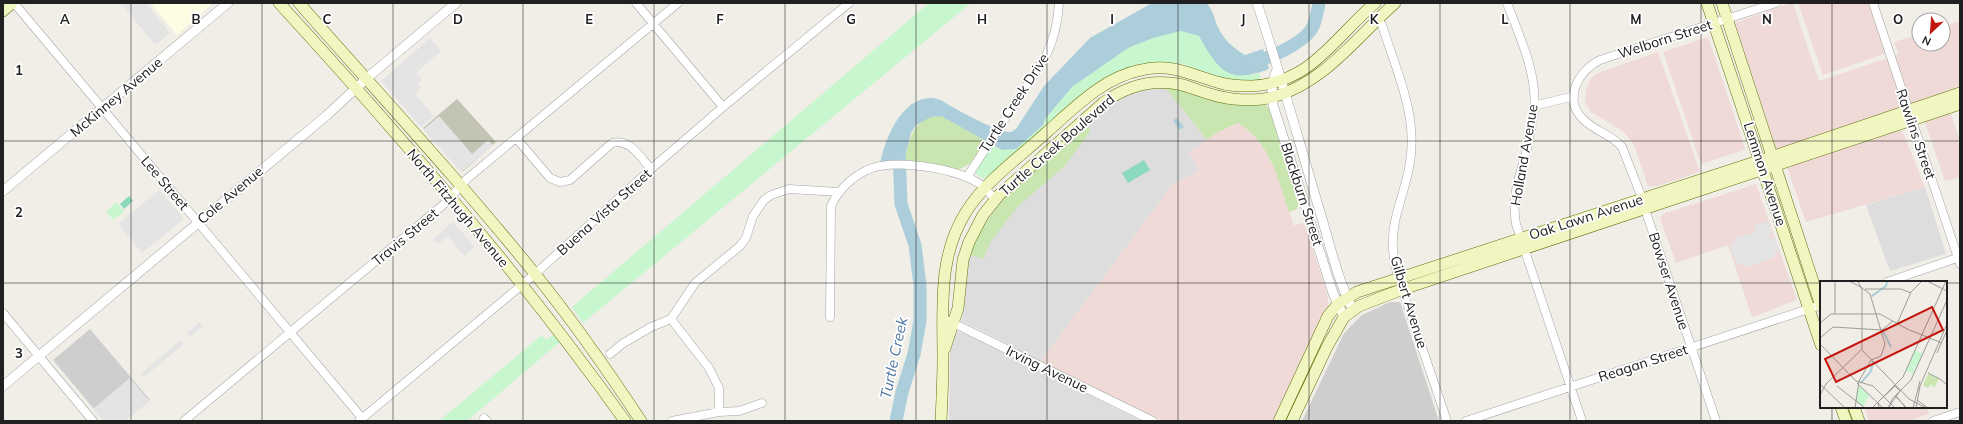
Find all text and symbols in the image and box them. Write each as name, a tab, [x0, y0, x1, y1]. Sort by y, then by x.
text: A	[60, 11, 70, 27]
text: B	[192, 11, 201, 27]
text: C	[323, 11, 332, 27]
text: D	[453, 11, 463, 27]
text: E	[585, 11, 593, 27]
text: F	[716, 11, 724, 27]
text: G	[846, 11, 856, 27]
text: H	[977, 11, 987, 27]
text: I	[1110, 11, 1114, 27]
text: J	[1241, 11, 1245, 27]
text: K	[1370, 11, 1380, 27]
text: L	[1501, 11, 1509, 27]
text: M	[1630, 11, 1642, 27]
text: N	[1762, 11, 1772, 27]
text: O	[1893, 11, 1903, 27]
north arrow	[1911, 12, 1951, 52]
street label: Welborn Street	[1616, 15, 1714, 63]
text: N	[1920, 33, 1933, 49]
street label: Turtle Creek Drive	[975, 50, 1053, 156]
street label: McKinney Avenue	[66, 53, 166, 141]
text: 1	[15, 62, 23, 78]
street label: Rawlins Street	[1892, 86, 1940, 182]
street label: Turtle Creek Boulevard	[996, 90, 1118, 200]
street label: Holland Avenue	[1506, 103, 1542, 207]
street label: Lemmon Avenue	[1740, 120, 1790, 228]
street label: Blackburn Street	[1277, 140, 1327, 248]
street label: North Fitzhugh Avenue	[403, 145, 513, 271]
street label: Lee Street	[137, 152, 193, 214]
street label: Cole Avenue	[193, 162, 267, 228]
street label: Buena Vista Street	[553, 165, 655, 259]
street label: Oak Lawn Avenue	[1527, 190, 1645, 244]
text: 2	[15, 204, 23, 220]
street label: Travis Street	[368, 204, 442, 270]
street label: Bowser Avenue	[1645, 230, 1693, 332]
street label: Gilbert Avenue	[1386, 254, 1432, 350]
inset map	[1820, 281, 1947, 408]
water label: Turtle Creek	[876, 314, 912, 400]
street label: Reagan Street	[1596, 340, 1690, 386]
street label: Irving Avenue	[1003, 341, 1091, 397]
text: 3	[15, 345, 23, 361]

